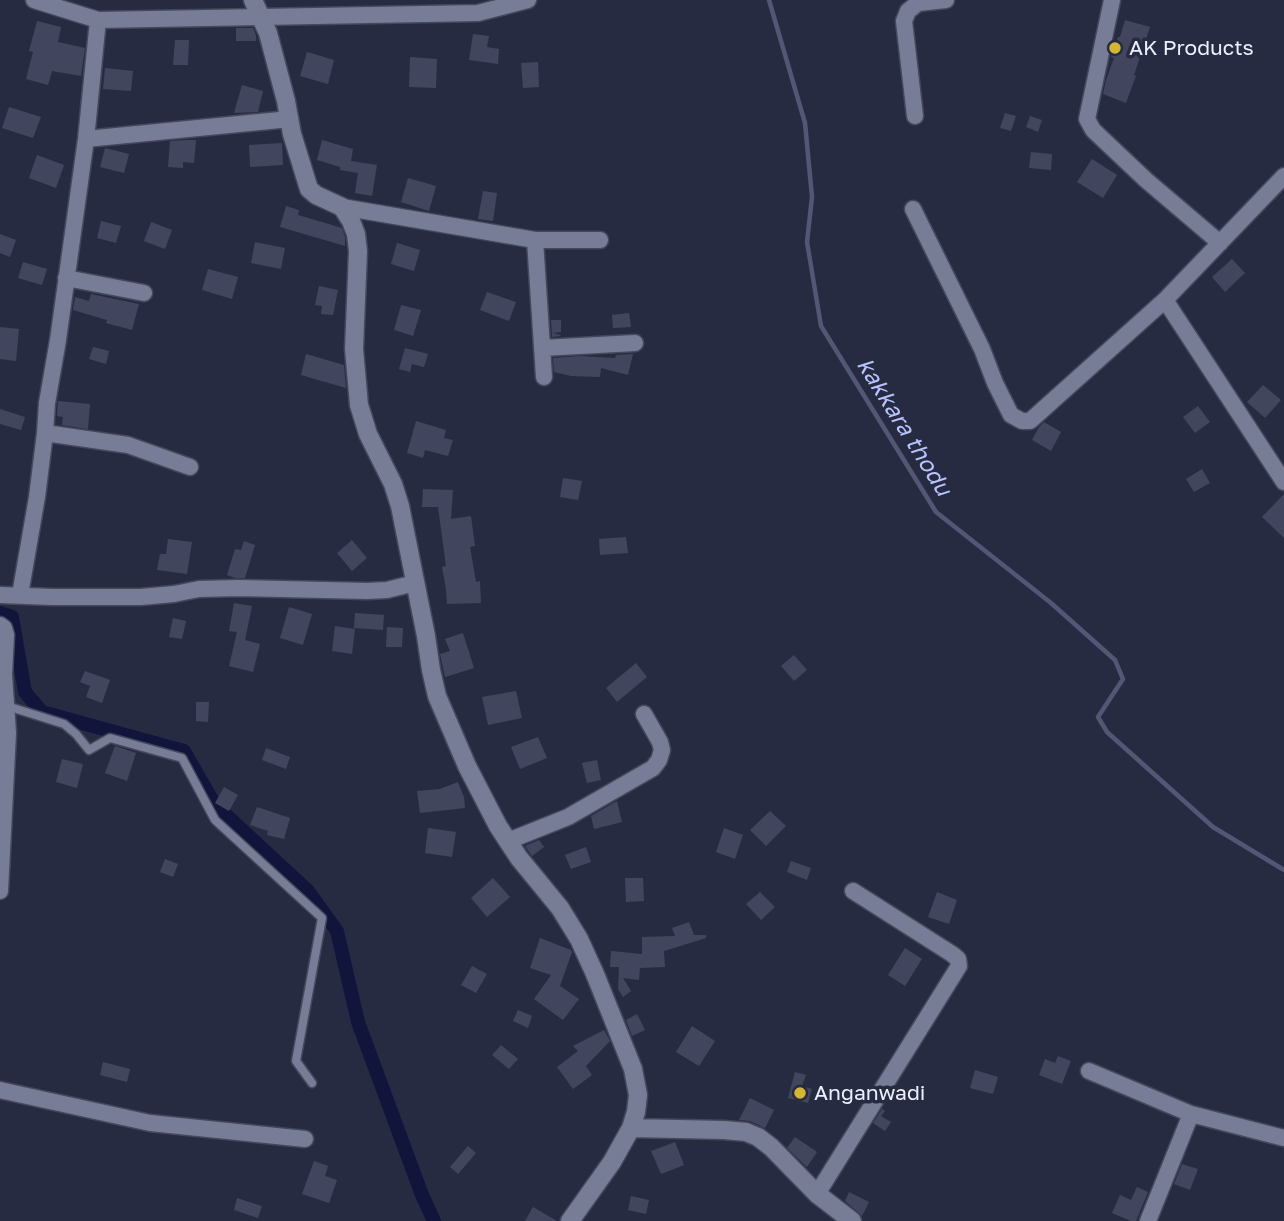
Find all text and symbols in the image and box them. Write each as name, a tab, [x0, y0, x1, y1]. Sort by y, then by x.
place label: AK Products	[1129, 35, 1254, 61]
marker: AK Products	[1107, 40, 1123, 56]
water label: kakkara thodu	[851, 353, 957, 501]
place label: Anganwadi	[814, 1080, 925, 1106]
marker: Anganwadi	[792, 1085, 808, 1101]

